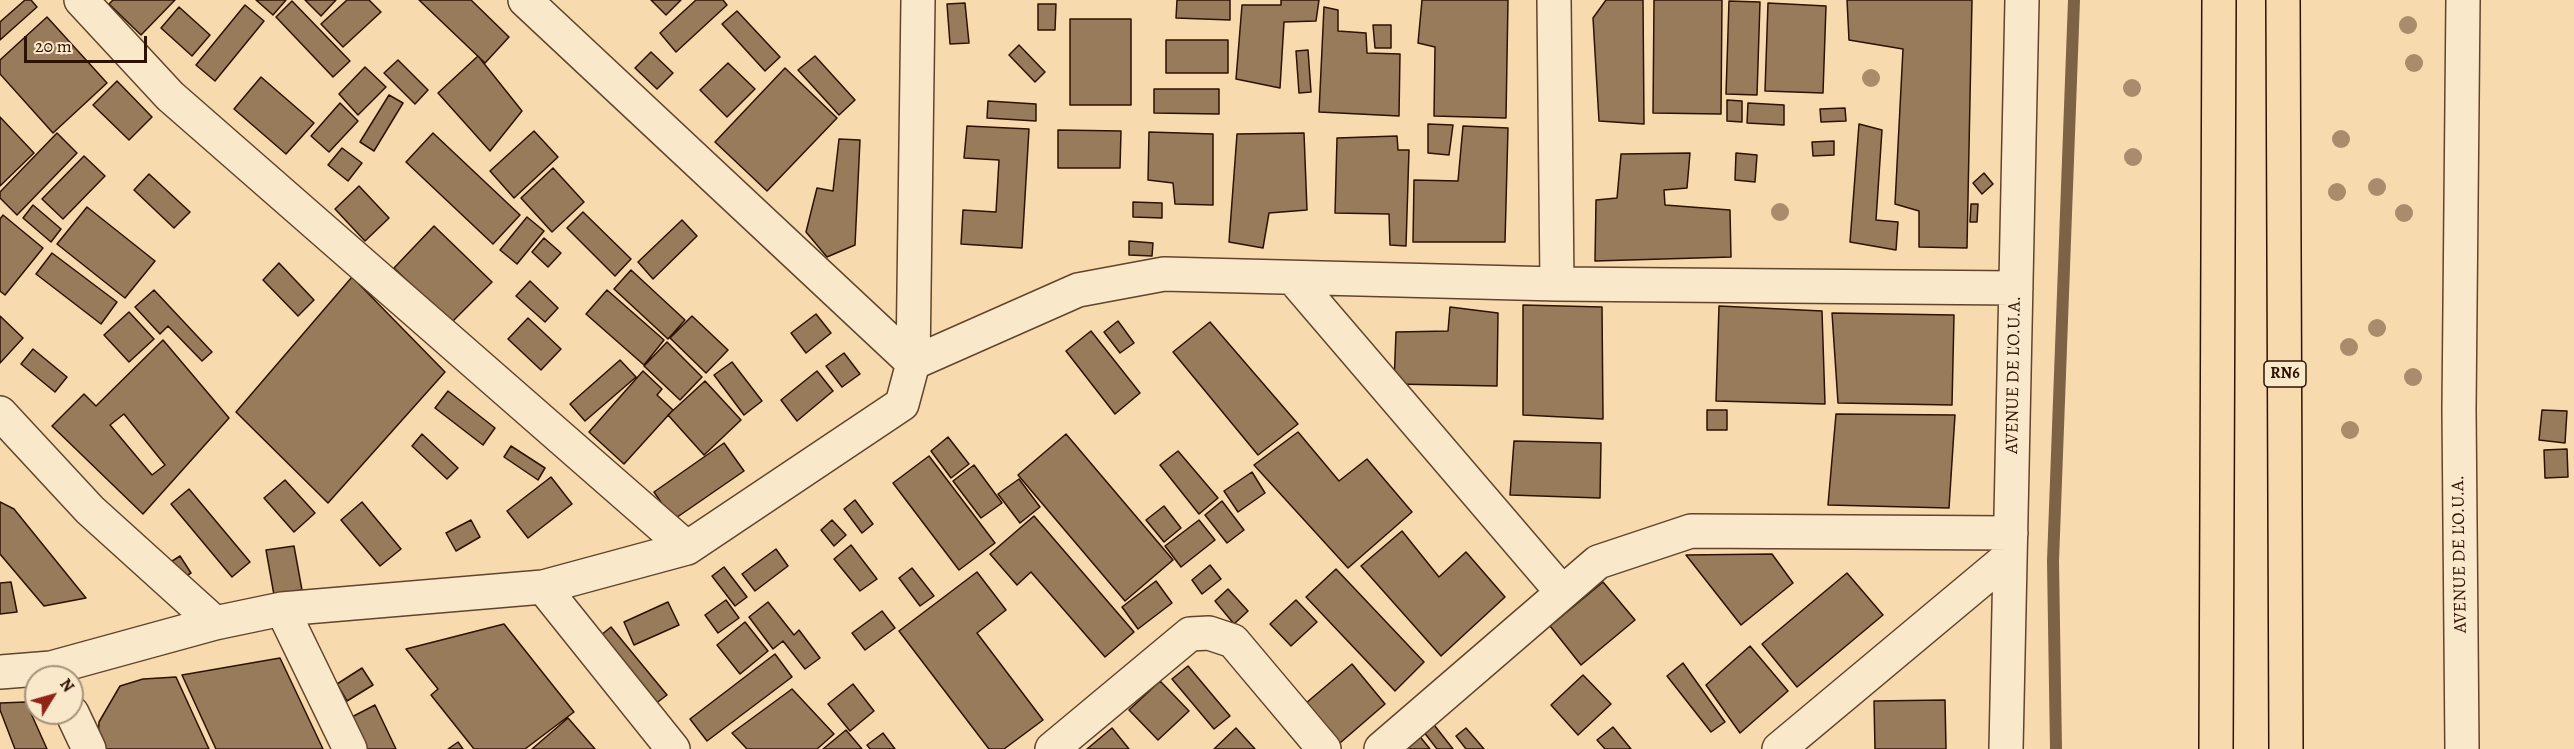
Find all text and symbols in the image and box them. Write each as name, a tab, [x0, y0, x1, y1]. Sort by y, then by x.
scale bar	[27, 24, 150, 62]
text: 20 m	[35, 34, 72, 58]
street label: AVENUE DE L'O.U.A.	[2002, 296, 2026, 454]
road number: RN6	[2264, 361, 2306, 387]
street label: AVENUE DE L'O.U.A.	[2448, 475, 2472, 633]
north arrow	[24, 665, 84, 725]
text: N	[54, 674, 79, 697]

